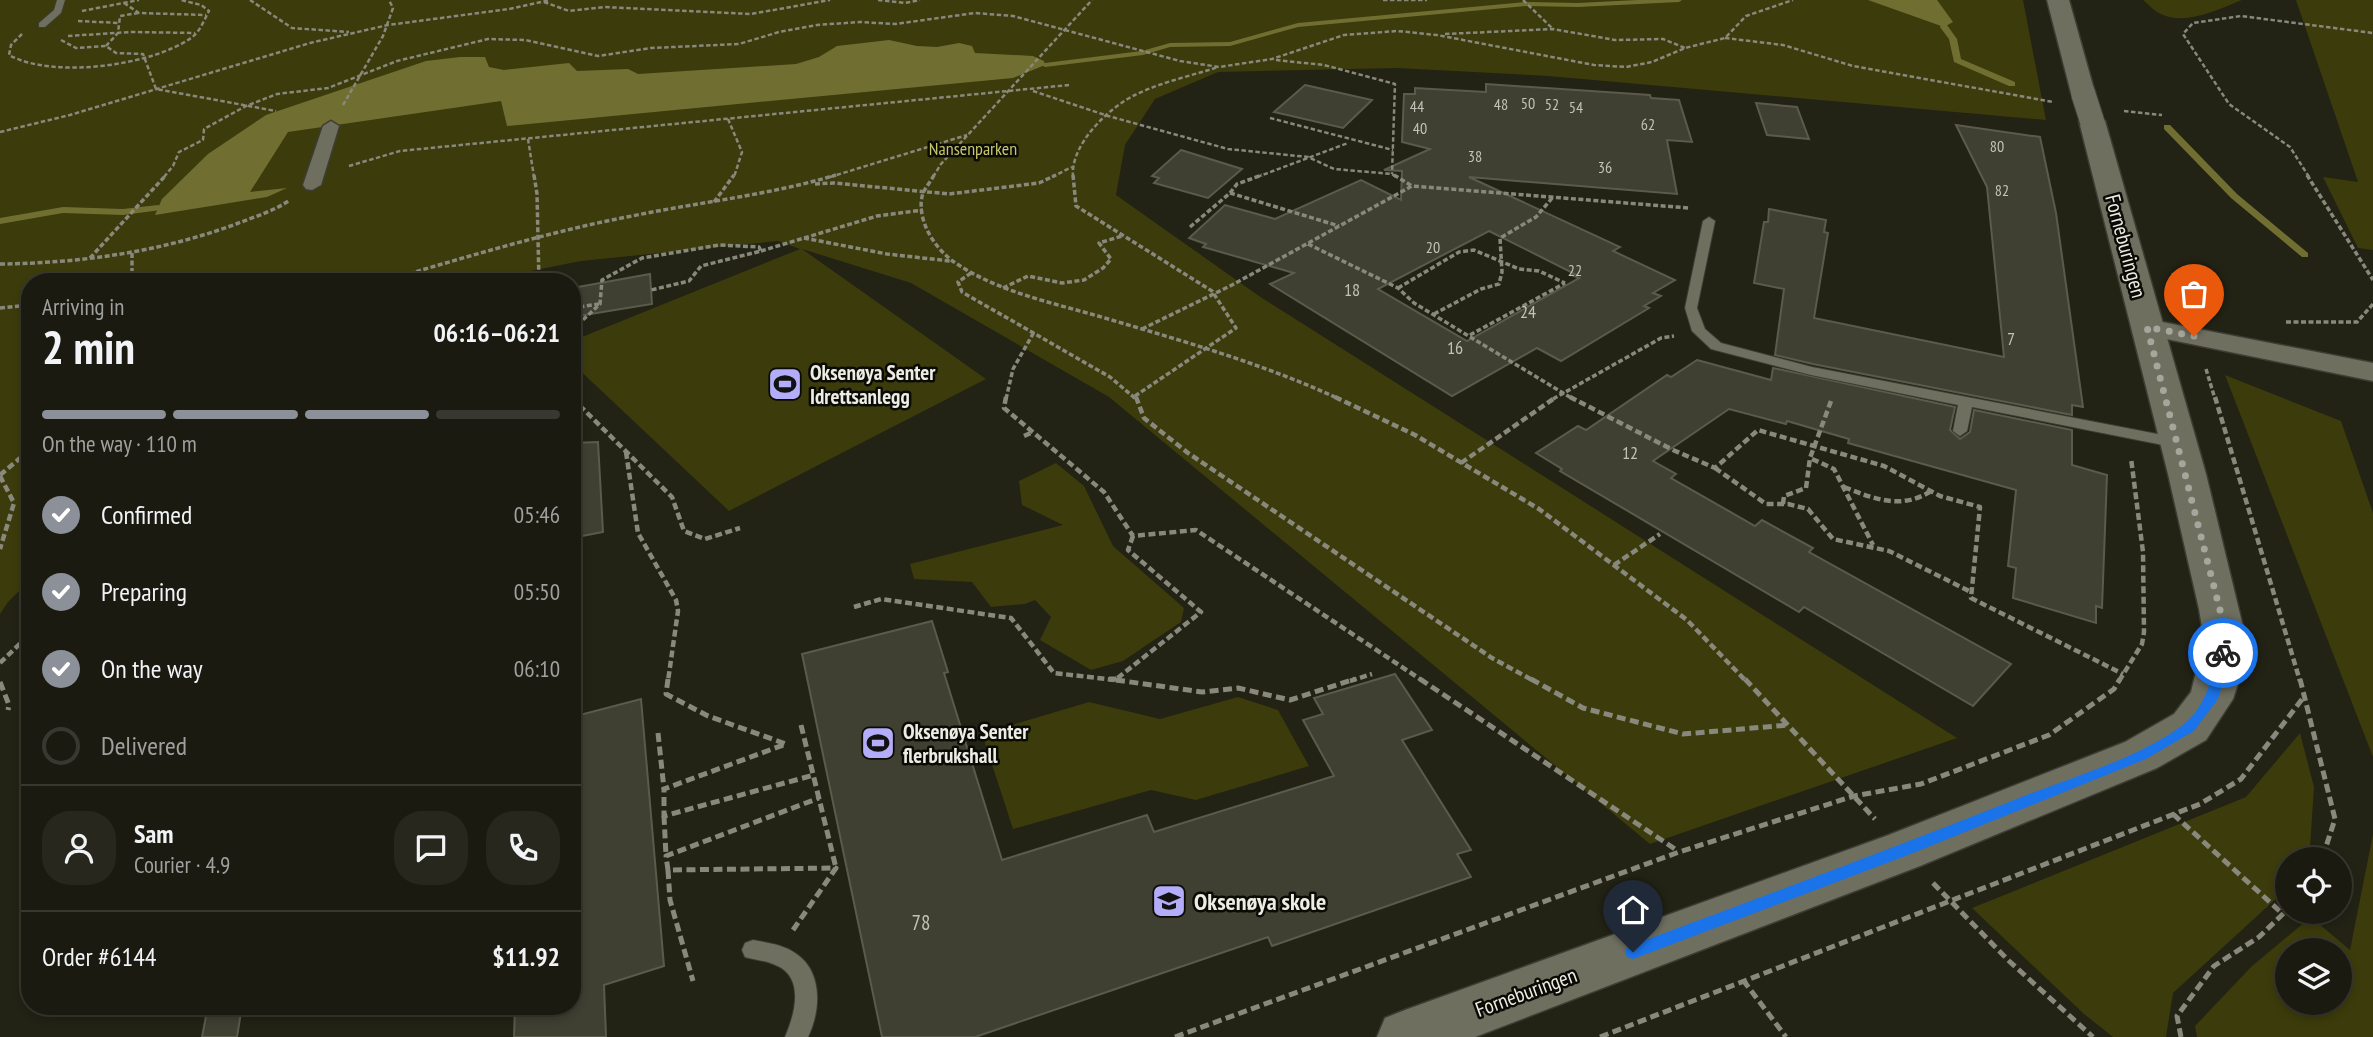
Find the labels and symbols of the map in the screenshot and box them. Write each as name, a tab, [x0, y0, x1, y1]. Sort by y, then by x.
house number: 50	[1521, 93, 1535, 113]
house number: 48	[1494, 94, 1508, 114]
house number: 52	[1545, 94, 1559, 114]
house number: 44	[1410, 96, 1424, 116]
house number: 54	[1569, 97, 1583, 117]
house number: 62	[1641, 114, 1655, 134]
house number: 40	[1413, 118, 1427, 138]
house number: 80	[1990, 136, 2004, 156]
park label: Nansenparken	[929, 137, 1017, 160]
house number: 38	[1468, 146, 1482, 166]
house number: 36	[1598, 157, 1612, 177]
house number: 82	[1995, 180, 2009, 200]
street label: Forneburingen	[2099, 191, 2153, 301]
house number: 20	[1426, 237, 1440, 257]
house number: 22	[1568, 260, 1582, 280]
pin	[2164, 264, 2224, 336]
house number: 18	[1344, 278, 1360, 301]
house number: 24	[1520, 300, 1536, 323]
house number: 7	[2007, 327, 2015, 350]
house number: 16	[1447, 336, 1463, 359]
place label: Oksenøya Senter Idrettsanlegg	[810, 359, 936, 410]
sports icon: Oksenøya Senter Idrettsanlegg	[766, 365, 804, 403]
house number: 12	[1622, 441, 1638, 464]
courier	[2188, 618, 2258, 688]
place label: Oksenøya Senter flerbrukshall	[903, 718, 1029, 769]
sports icon: Oksenøya Senter flerbrukshall	[859, 724, 897, 762]
pin	[1603, 880, 1663, 952]
school or university icon: Oksenøya skole	[1150, 882, 1188, 920]
place label: Oksenøya skole	[1194, 886, 1326, 917]
house number: 78	[912, 909, 930, 936]
street label: Forneburingen	[1472, 961, 1580, 1023]

